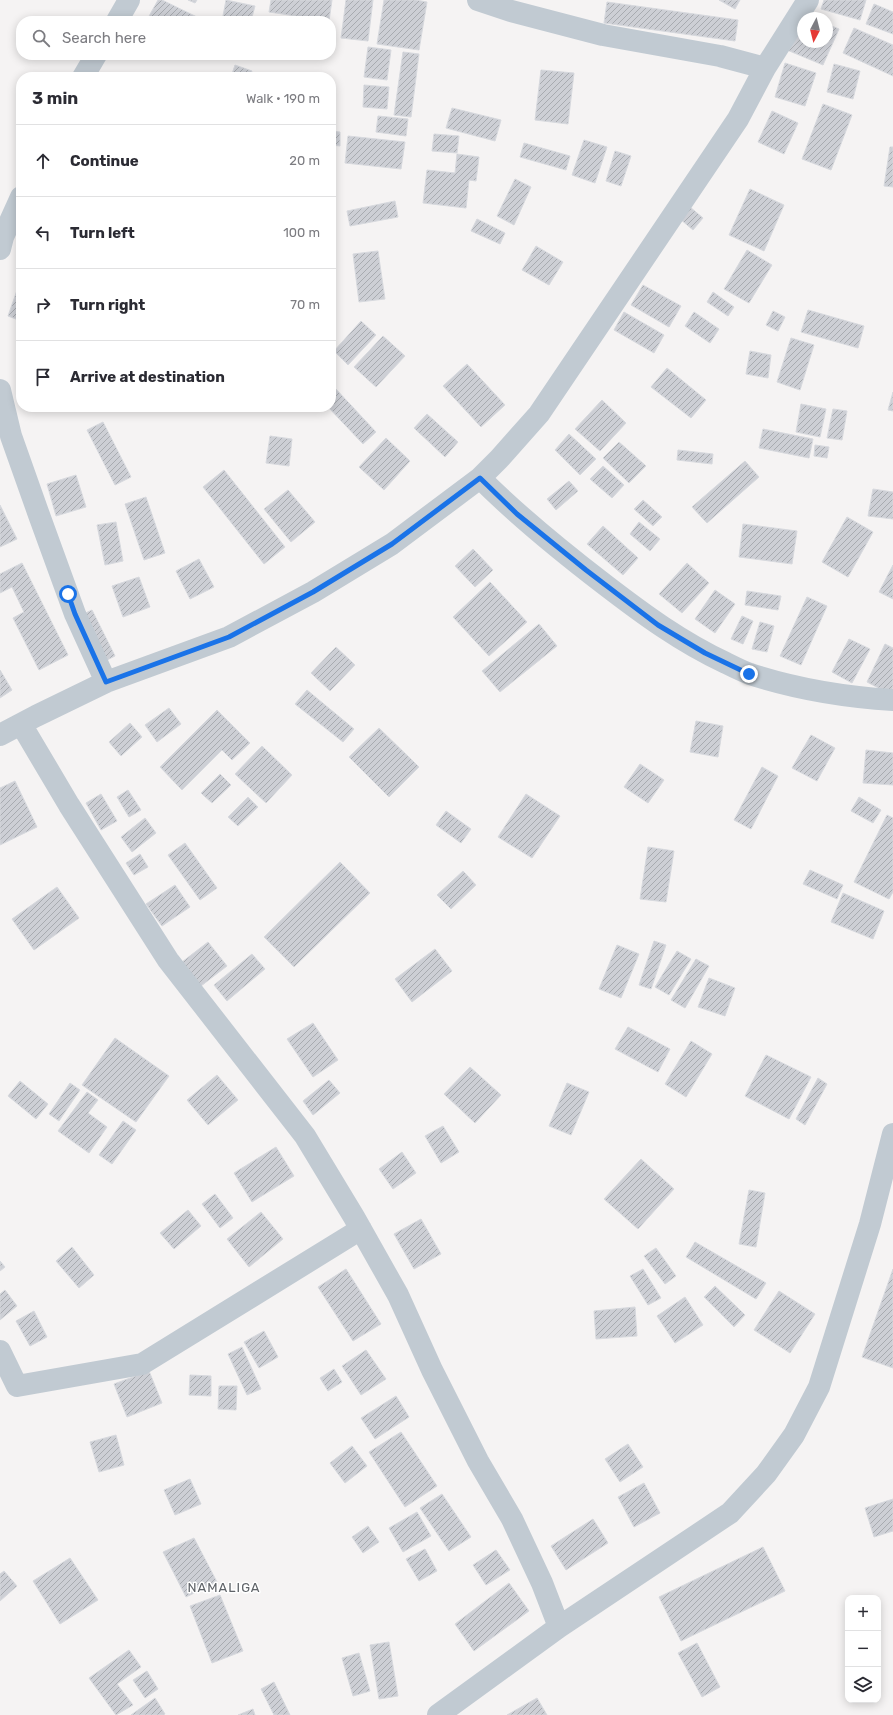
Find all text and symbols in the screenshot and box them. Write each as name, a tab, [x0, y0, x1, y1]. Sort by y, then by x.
north arrow	[797, 12, 833, 48]
search box	[16, 16, 336, 60]
icon: search	[30, 27, 52, 49]
text: Search here	[62, 29, 146, 47]
text: 3 min	[32, 88, 78, 108]
text: Walk · 190 m	[246, 91, 320, 106]
icon: ahead	[32, 150, 54, 172]
text: Continue	[70, 152, 139, 170]
text: 20 m	[289, 153, 320, 168]
icon: left	[32, 222, 54, 244]
text: Turn left	[70, 224, 135, 242]
text: 100 m	[283, 225, 320, 240]
icon: right	[32, 294, 54, 316]
text: Turn right	[70, 296, 145, 314]
text: 70 m	[290, 297, 320, 312]
icon: arrive	[32, 366, 54, 388]
text: Arrive at destination	[70, 368, 225, 386]
route start	[59, 585, 77, 603]
route end	[740, 665, 758, 683]
district label: NAMALIGA	[187, 1580, 261, 1595]
map controls	[845, 1595, 881, 1703]
button: +	[845, 1595, 881, 1631]
button: −	[845, 1631, 881, 1667]
button: layers	[845, 1667, 881, 1703]

